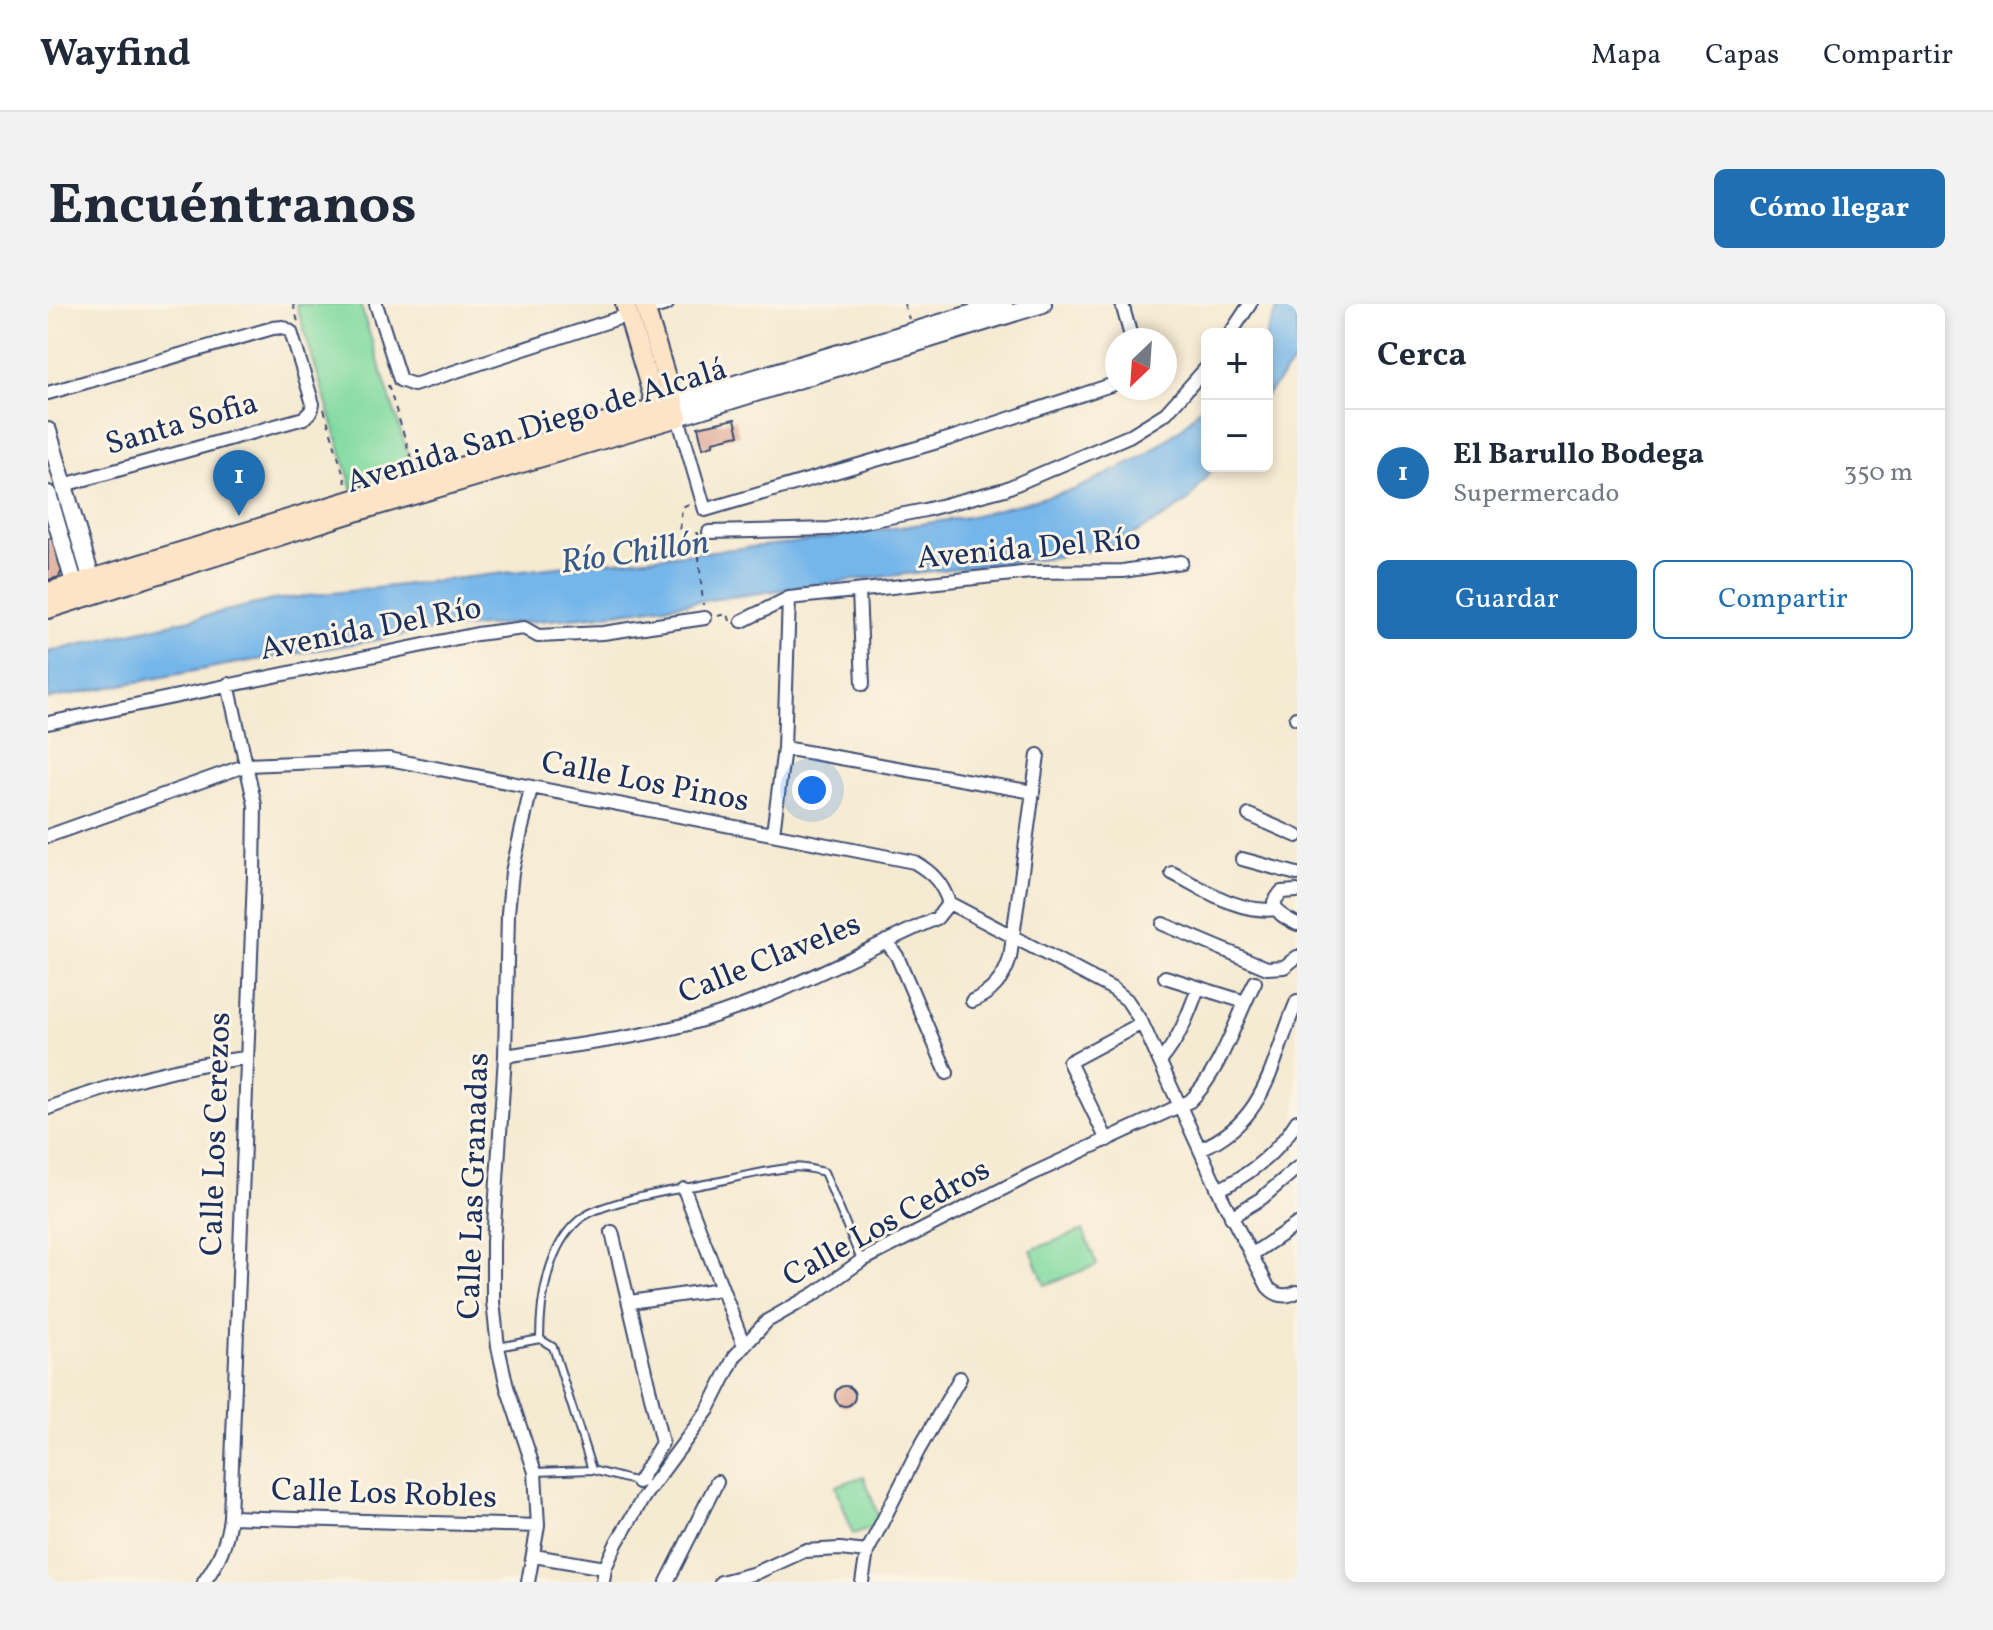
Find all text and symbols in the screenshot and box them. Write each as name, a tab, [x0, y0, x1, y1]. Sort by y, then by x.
text: Wayfind	[40, 29, 191, 82]
text: Mapa	[1591, 36, 1661, 75]
text: Capas	[1705, 36, 1779, 75]
text: Compartir	[1823, 36, 1953, 75]
text: Encuéntranos	[48, 169, 417, 247]
button: Cómo llegar	[1714, 169, 1945, 248]
north arrow	[1105, 328, 1177, 400]
map controls	[1201, 328, 1273, 472]
button: +	[1201, 328, 1273, 400]
text: Cerca	[1377, 333, 1467, 380]
street label: Avenida San Diego de Alcalá	[341, 348, 733, 506]
street label: Santa Sofia	[100, 382, 264, 468]
button: −	[1201, 400, 1273, 472]
text: El Barullo Bodega	[1453, 434, 1704, 476]
pin: 1	[213, 450, 265, 516]
text: 1	[1398, 455, 1408, 491]
text: 350 m	[1844, 455, 1913, 491]
text: Supermercado	[1453, 476, 1619, 512]
street label: Avenida Del Río	[915, 518, 1143, 582]
water label: Río Chillón	[558, 520, 712, 588]
button: Guardar	[1377, 560, 1637, 639]
button: Compartir	[1653, 560, 1913, 639]
street label: Avenida Del Río	[257, 587, 485, 673]
street label: Calle Los Pinos	[537, 741, 753, 825]
your location	[792, 770, 832, 810]
street label: Calle Claveles	[672, 903, 868, 1017]
street label: Calle Los Cerezos	[191, 1011, 243, 1257]
street label: Calle Las Granadas	[448, 1052, 502, 1320]
street label: Calle Los Cedros	[775, 1149, 999, 1299]
street label: Calle Los Robles	[270, 1469, 498, 1521]

